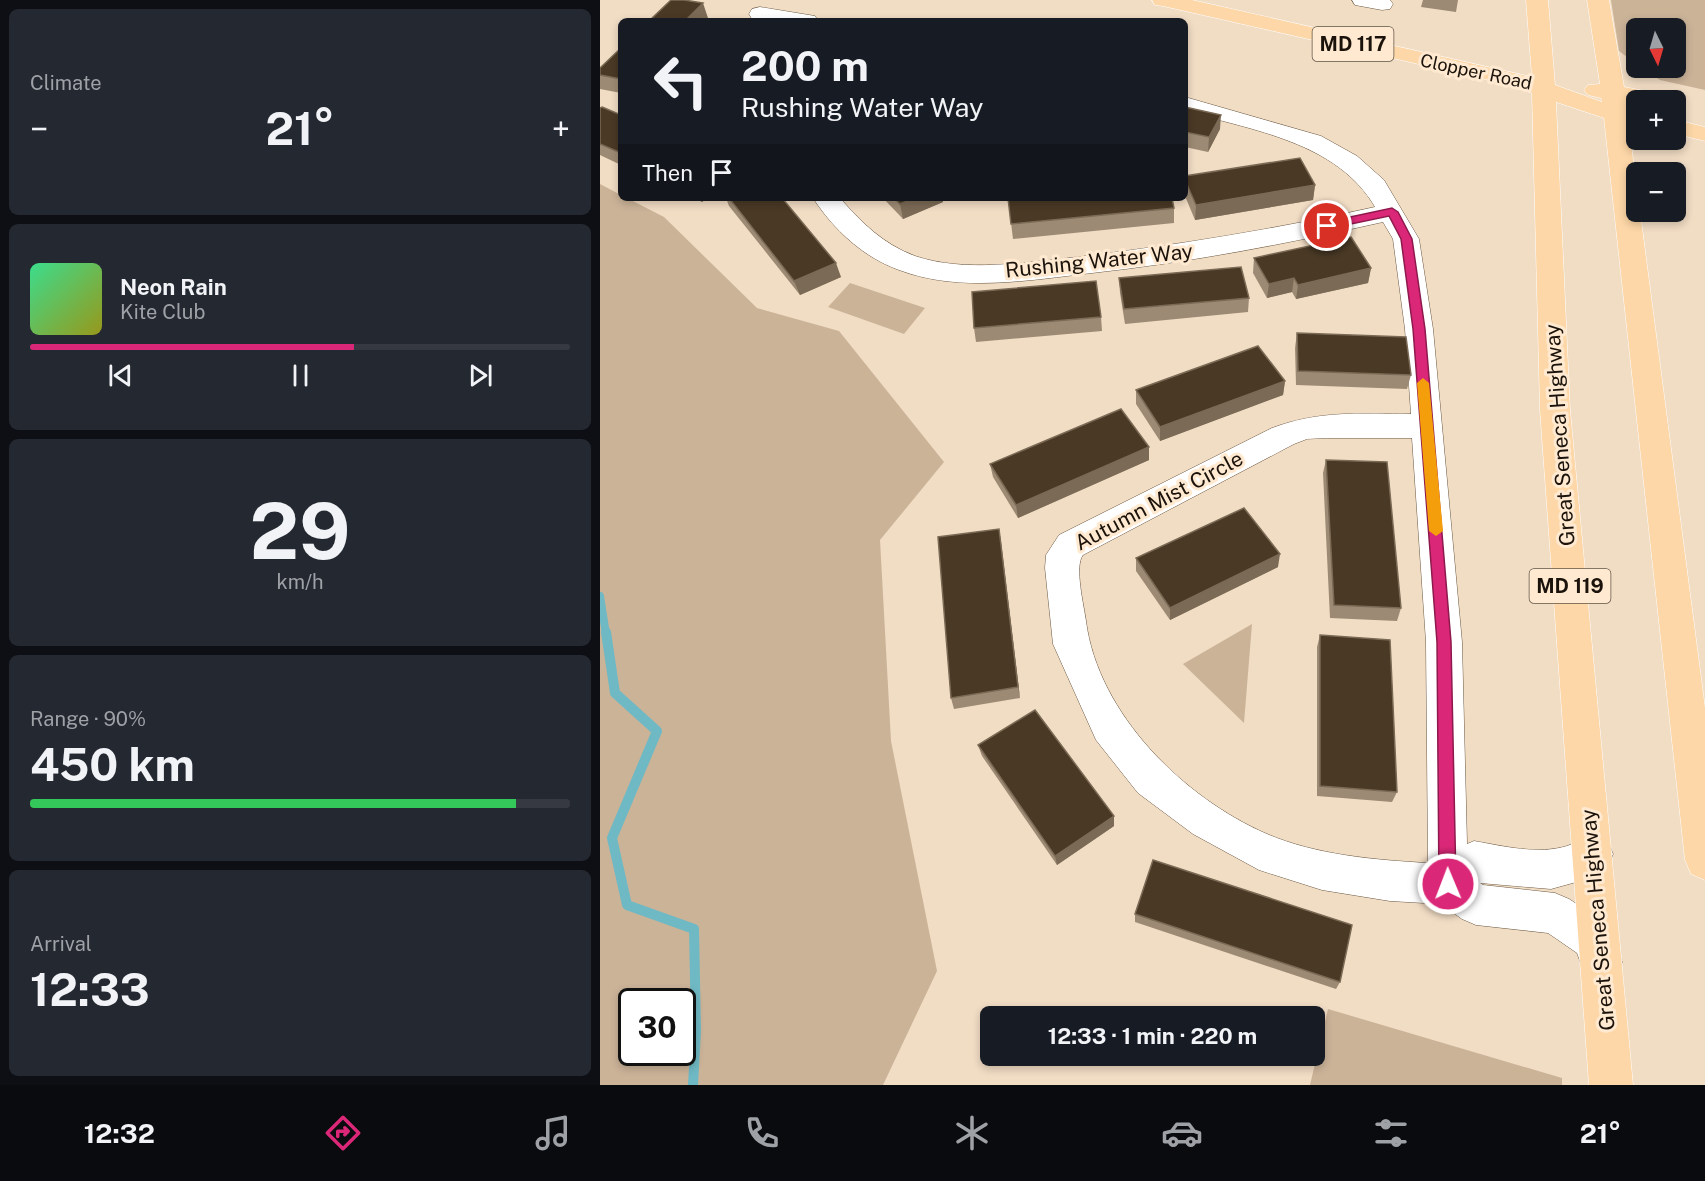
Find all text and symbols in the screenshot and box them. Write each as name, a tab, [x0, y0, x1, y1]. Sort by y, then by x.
north arrow	[1626, 18, 1686, 78]
map controls	[1626, 18, 1686, 222]
road number: MD 117	[1312, 27, 1394, 61]
text: 200 m	[741, 41, 869, 90]
icon: left	[642, 42, 720, 120]
street label: Clopper Road	[1419, 49, 1534, 94]
text: Climate	[30, 71, 102, 95]
button: +	[1626, 90, 1686, 150]
text: Rushing Water Way	[741, 91, 983, 123]
text: 21°	[265, 102, 335, 155]
text: −	[30, 110, 48, 148]
text: +	[552, 110, 570, 148]
icon: arrive	[705, 156, 738, 189]
text: Then	[642, 160, 693, 186]
button: −	[1626, 162, 1686, 222]
pin	[1301, 200, 1352, 251]
icon: arrive	[1310, 209, 1343, 242]
street label: Rushing Water Way	[1004, 238, 1194, 283]
text: Neon Rain	[120, 274, 227, 300]
text: Kite Club	[120, 300, 205, 324]
street label: Great Seneca Highway	[1539, 323, 1580, 547]
icon: previous	[104, 359, 137, 392]
icon: pause	[284, 359, 317, 392]
icon: next	[464, 359, 497, 392]
street label: Autumn Mist Circle	[1070, 446, 1247, 555]
text: 29	[250, 485, 350, 577]
road number: MD 119	[1530, 569, 1610, 603]
text: km/h	[276, 570, 324, 594]
text: Range · 90%	[30, 707, 146, 731]
text: 450 km	[30, 738, 195, 791]
street label: Great Seneca Highway	[1575, 808, 1620, 1032]
position arrow	[1416, 852, 1480, 916]
text: Arrival	[30, 932, 92, 956]
text: 12:33	[30, 963, 150, 1016]
speed limit sign: 30	[618, 988, 696, 1066]
text: 12:33 · 1 min · 220 m	[1048, 1023, 1257, 1049]
icon: directions	[322, 1112, 364, 1154]
icon: music	[532, 1112, 574, 1154]
icon: phone	[741, 1112, 783, 1154]
icon: climate	[951, 1112, 993, 1154]
icon: car	[1161, 1112, 1203, 1154]
icon: filters	[1370, 1112, 1412, 1154]
text: 12:32	[84, 1117, 155, 1149]
text: 21°	[1580, 1117, 1621, 1149]

